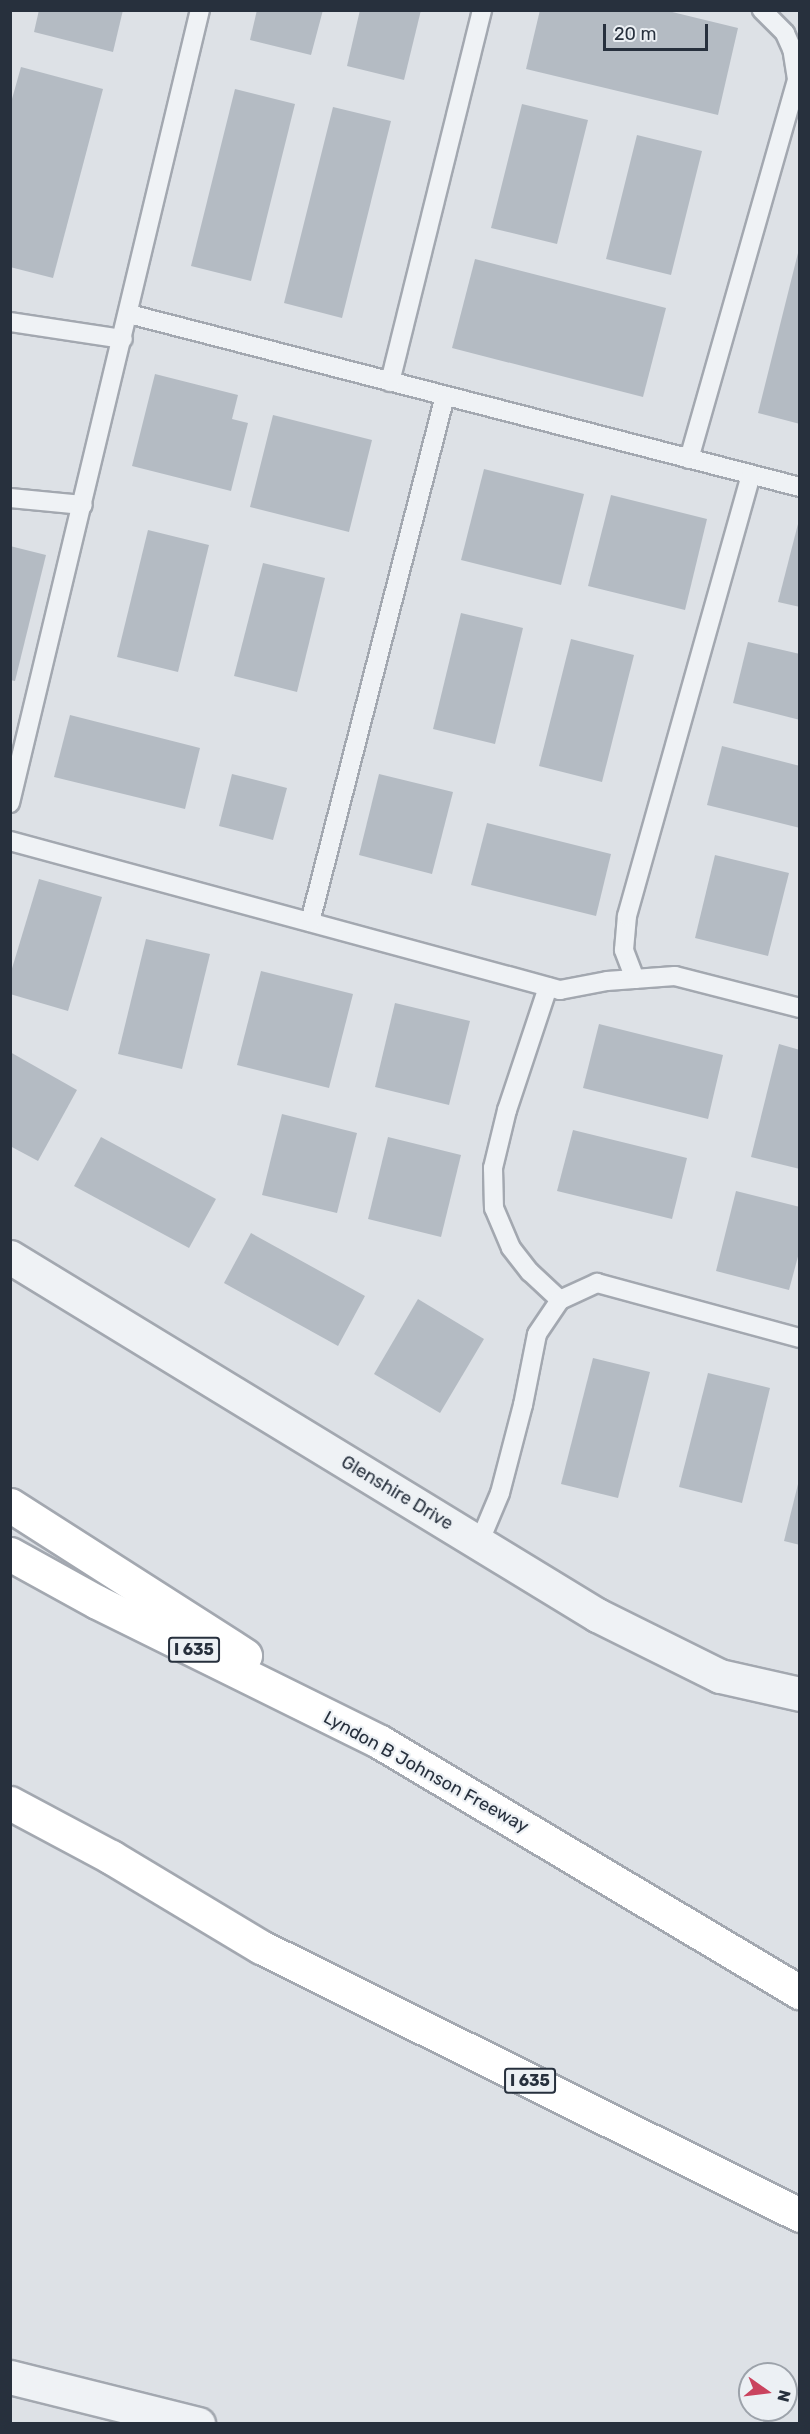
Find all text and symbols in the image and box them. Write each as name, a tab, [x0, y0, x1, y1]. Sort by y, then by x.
scale bar	[606, 12, 711, 50]
text: 20 m	[614, 23, 656, 45]
street label: Glenshire Drive	[337, 1451, 457, 1535]
road number: I 635	[167, 1637, 221, 1663]
street label: Lyndon B Johnson Freeway	[320, 1707, 532, 1837]
road number: I 635	[503, 2068, 557, 2094]
north arrow	[738, 2362, 798, 2422]
text: N	[773, 2388, 795, 2404]

